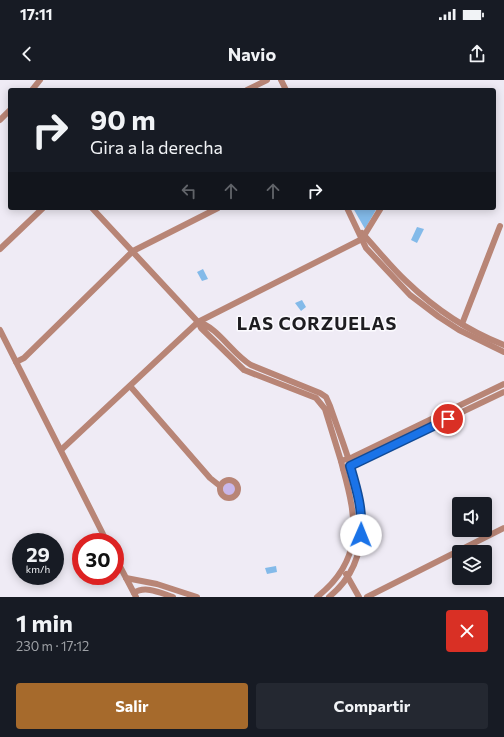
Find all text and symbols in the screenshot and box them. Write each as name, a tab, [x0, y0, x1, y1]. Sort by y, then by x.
text: 17:11	[20, 5, 53, 23]
icon: back	[16, 43, 38, 65]
text: Navio	[228, 43, 276, 65]
icon: share	[466, 43, 488, 65]
text: 90 m	[90, 102, 156, 136]
icon: right	[24, 104, 76, 156]
text: Gira a la derecha	[90, 136, 223, 158]
icon: left	[178, 180, 200, 202]
icon: ahead	[220, 180, 242, 202]
icon: ahead	[262, 180, 284, 202]
icon: right	[304, 180, 326, 202]
district label: LAS CORZUELAS	[237, 312, 397, 334]
pin	[431, 402, 465, 436]
icon: arrive	[437, 408, 459, 430]
map controls	[452, 497, 492, 585]
button: sound	[452, 497, 492, 537]
position arrow	[340, 514, 382, 556]
speed limit sign: 30	[72, 533, 124, 585]
text: 29	[26, 542, 50, 566]
button: layers	[452, 545, 492, 585]
text: km/h	[26, 563, 50, 575]
text: 1 min	[16, 608, 73, 637]
button: close	[446, 610, 488, 652]
text: 230 m · 17:12	[16, 638, 89, 654]
button: Salir	[16, 683, 248, 729]
button: Compartir	[256, 683, 488, 729]

